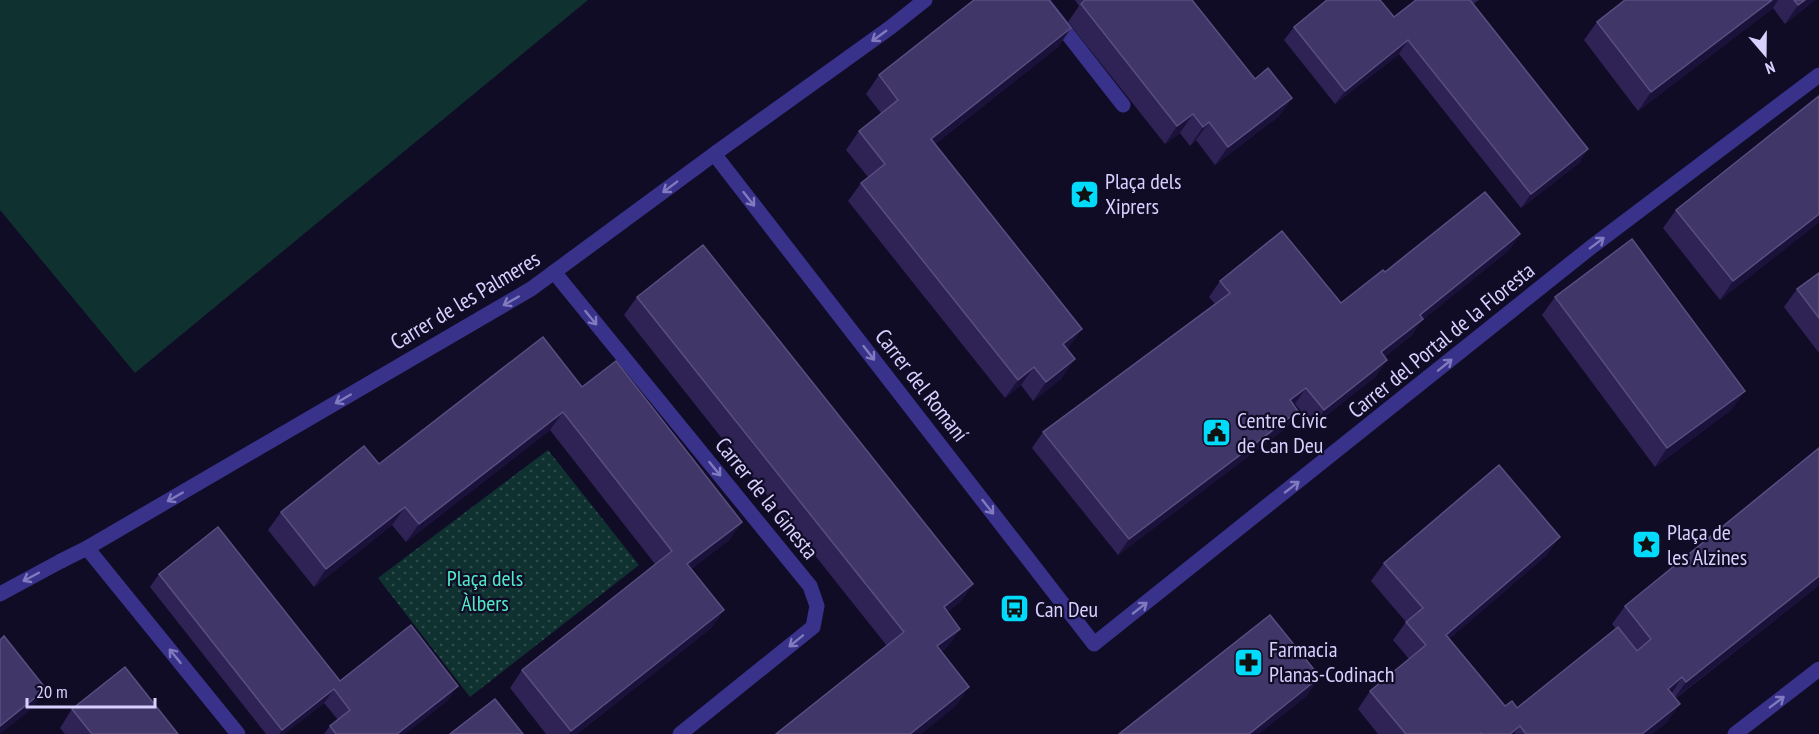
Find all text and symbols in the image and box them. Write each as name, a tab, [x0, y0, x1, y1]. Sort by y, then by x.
north arrow	[1735, 24, 1795, 84]
one-way arrow	[872, 30, 888, 42]
text: N	[1763, 57, 1778, 79]
place label: Plaça dels Xiprers	[1105, 167, 1181, 220]
place icon: Plaça dels Xiprers	[1068, 178, 1100, 210]
one-way arrow	[662, 181, 678, 193]
one-way arrow	[743, 190, 756, 206]
one-way arrow	[1589, 237, 1605, 250]
street label: Carrer de les Palmeres	[385, 244, 545, 356]
street label: Carrer del Portal de la Floresta	[1342, 256, 1540, 424]
one-way arrow	[503, 295, 520, 307]
one-way arrow	[585, 310, 598, 326]
street label: Carrer del Romaní	[869, 323, 975, 447]
one-way arrow	[862, 345, 875, 361]
one-way arrow	[1437, 359, 1453, 372]
one-way arrow	[335, 393, 352, 405]
place label: Centre Cívic de Can Deu	[1237, 406, 1327, 459]
public building icon: Centre Cívic de Can Deu	[1200, 417, 1232, 449]
street label: Carrer de la Ginesta	[709, 431, 825, 565]
one-way arrow	[708, 461, 721, 477]
one-way arrow	[1284, 480, 1300, 493]
one-way arrow	[166, 492, 184, 503]
one-way arrow	[981, 499, 994, 515]
place label: Plaça de les Alzines	[1667, 518, 1747, 571]
place icon: Plaça de les Alzines	[1630, 529, 1662, 561]
park label: Plaça dels Àlbers	[447, 564, 523, 617]
one-way arrow	[22, 572, 40, 583]
bus stop icon: Can Deu	[998, 593, 1030, 625]
place label: Can Deu	[1035, 595, 1098, 623]
one-way arrow	[1131, 602, 1147, 615]
one-way arrow	[788, 634, 804, 647]
place label: Farmacia Planas-Codinach	[1269, 635, 1394, 688]
pharmacy icon: Farmacia Planas-Codinach	[1232, 646, 1264, 678]
one-way arrow	[168, 648, 181, 664]
scale bar	[27, 671, 154, 709]
text: 20 m	[36, 680, 68, 703]
one-way arrow	[1768, 695, 1784, 708]

